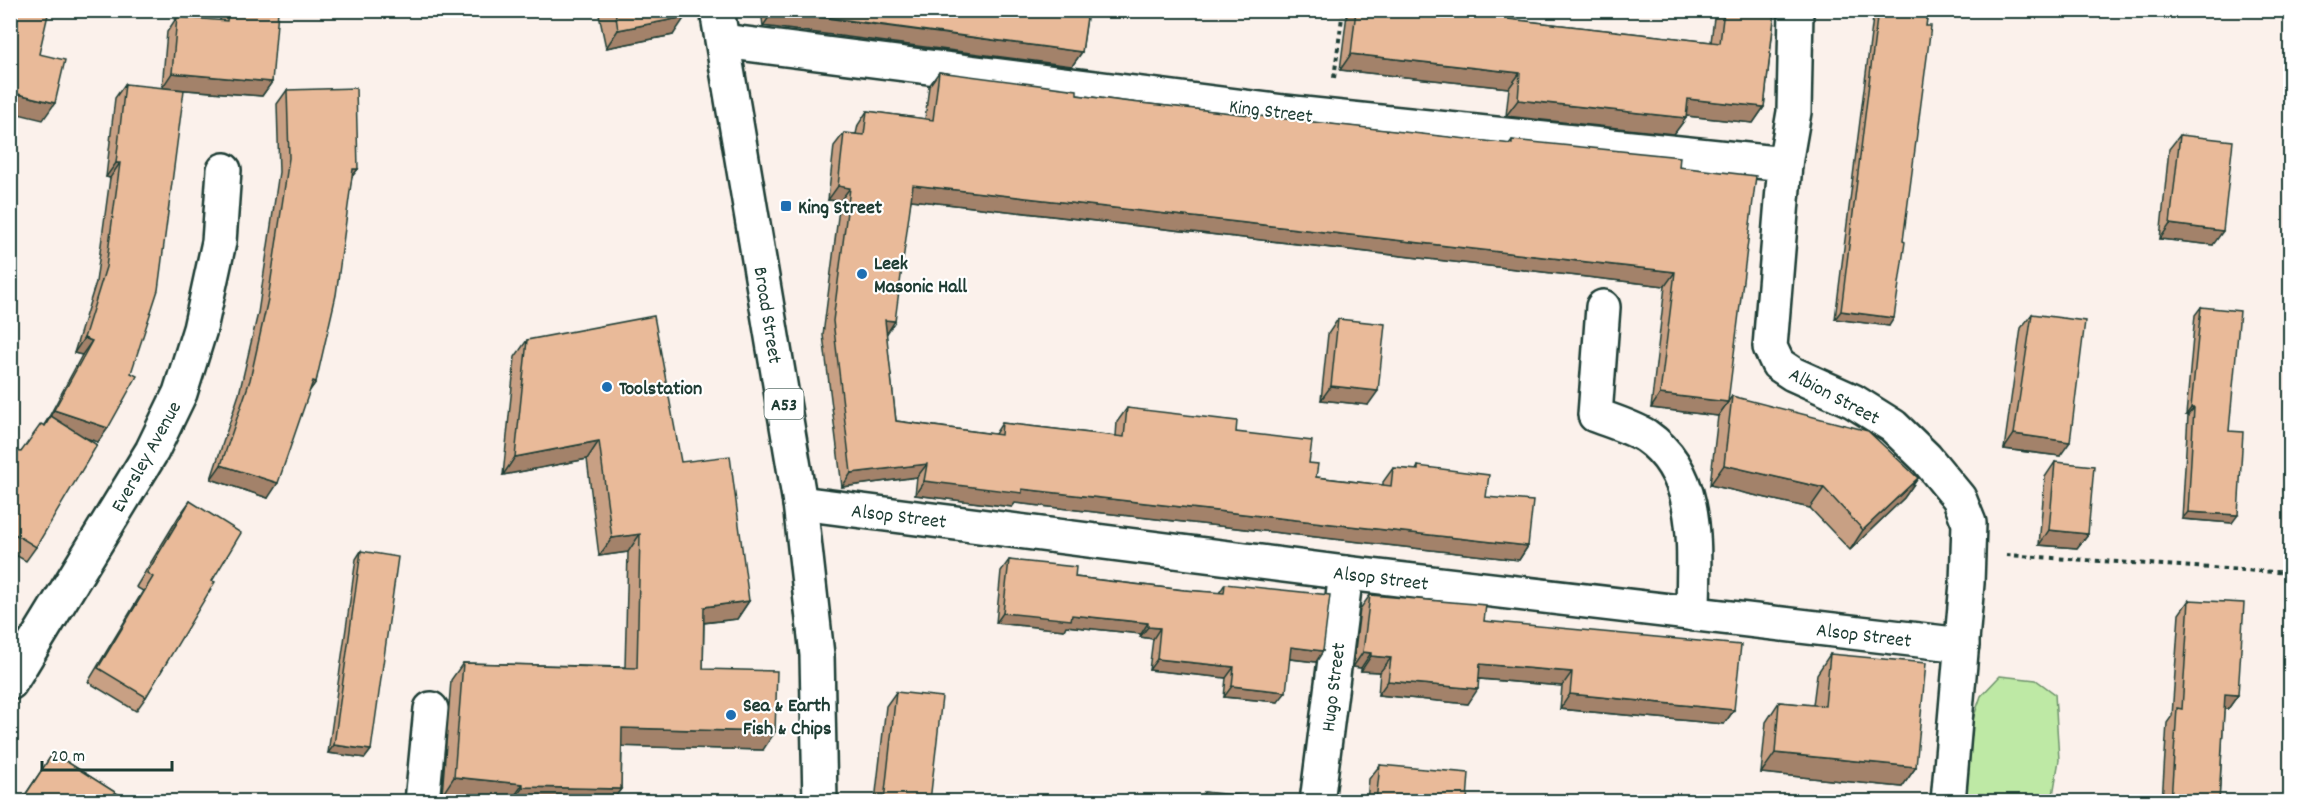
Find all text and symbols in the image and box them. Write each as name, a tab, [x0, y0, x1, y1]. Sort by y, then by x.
street label: King Street	[1227, 94, 1314, 132]
place label: King Street	[798, 195, 883, 223]
marker: King Street	[779, 199, 793, 213]
place label: Leek Masonic Hall	[874, 251, 967, 302]
street label: Broad Street	[745, 265, 788, 366]
marker: Leek Masonic Hall	[855, 267, 869, 281]
street label: Albion Street	[1783, 362, 1884, 433]
place label: Toolstation	[619, 376, 702, 404]
marker: Toolstation	[600, 380, 614, 394]
road number: A53	[764, 389, 804, 419]
street label: Eversley Avenue	[106, 397, 190, 518]
street label: Alsop Street	[850, 498, 948, 538]
street label: Alsop Street	[1332, 560, 1430, 600]
street label: Alsop Street	[1815, 617, 1913, 657]
street label: Hugo Street	[1316, 641, 1354, 734]
place label: Sea & Earth Fish & Chips	[743, 693, 831, 744]
marker: Sea & Earth Fish & Chips	[724, 708, 738, 722]
scale bar	[42, 734, 172, 772]
text: 20 m	[51, 745, 85, 770]

